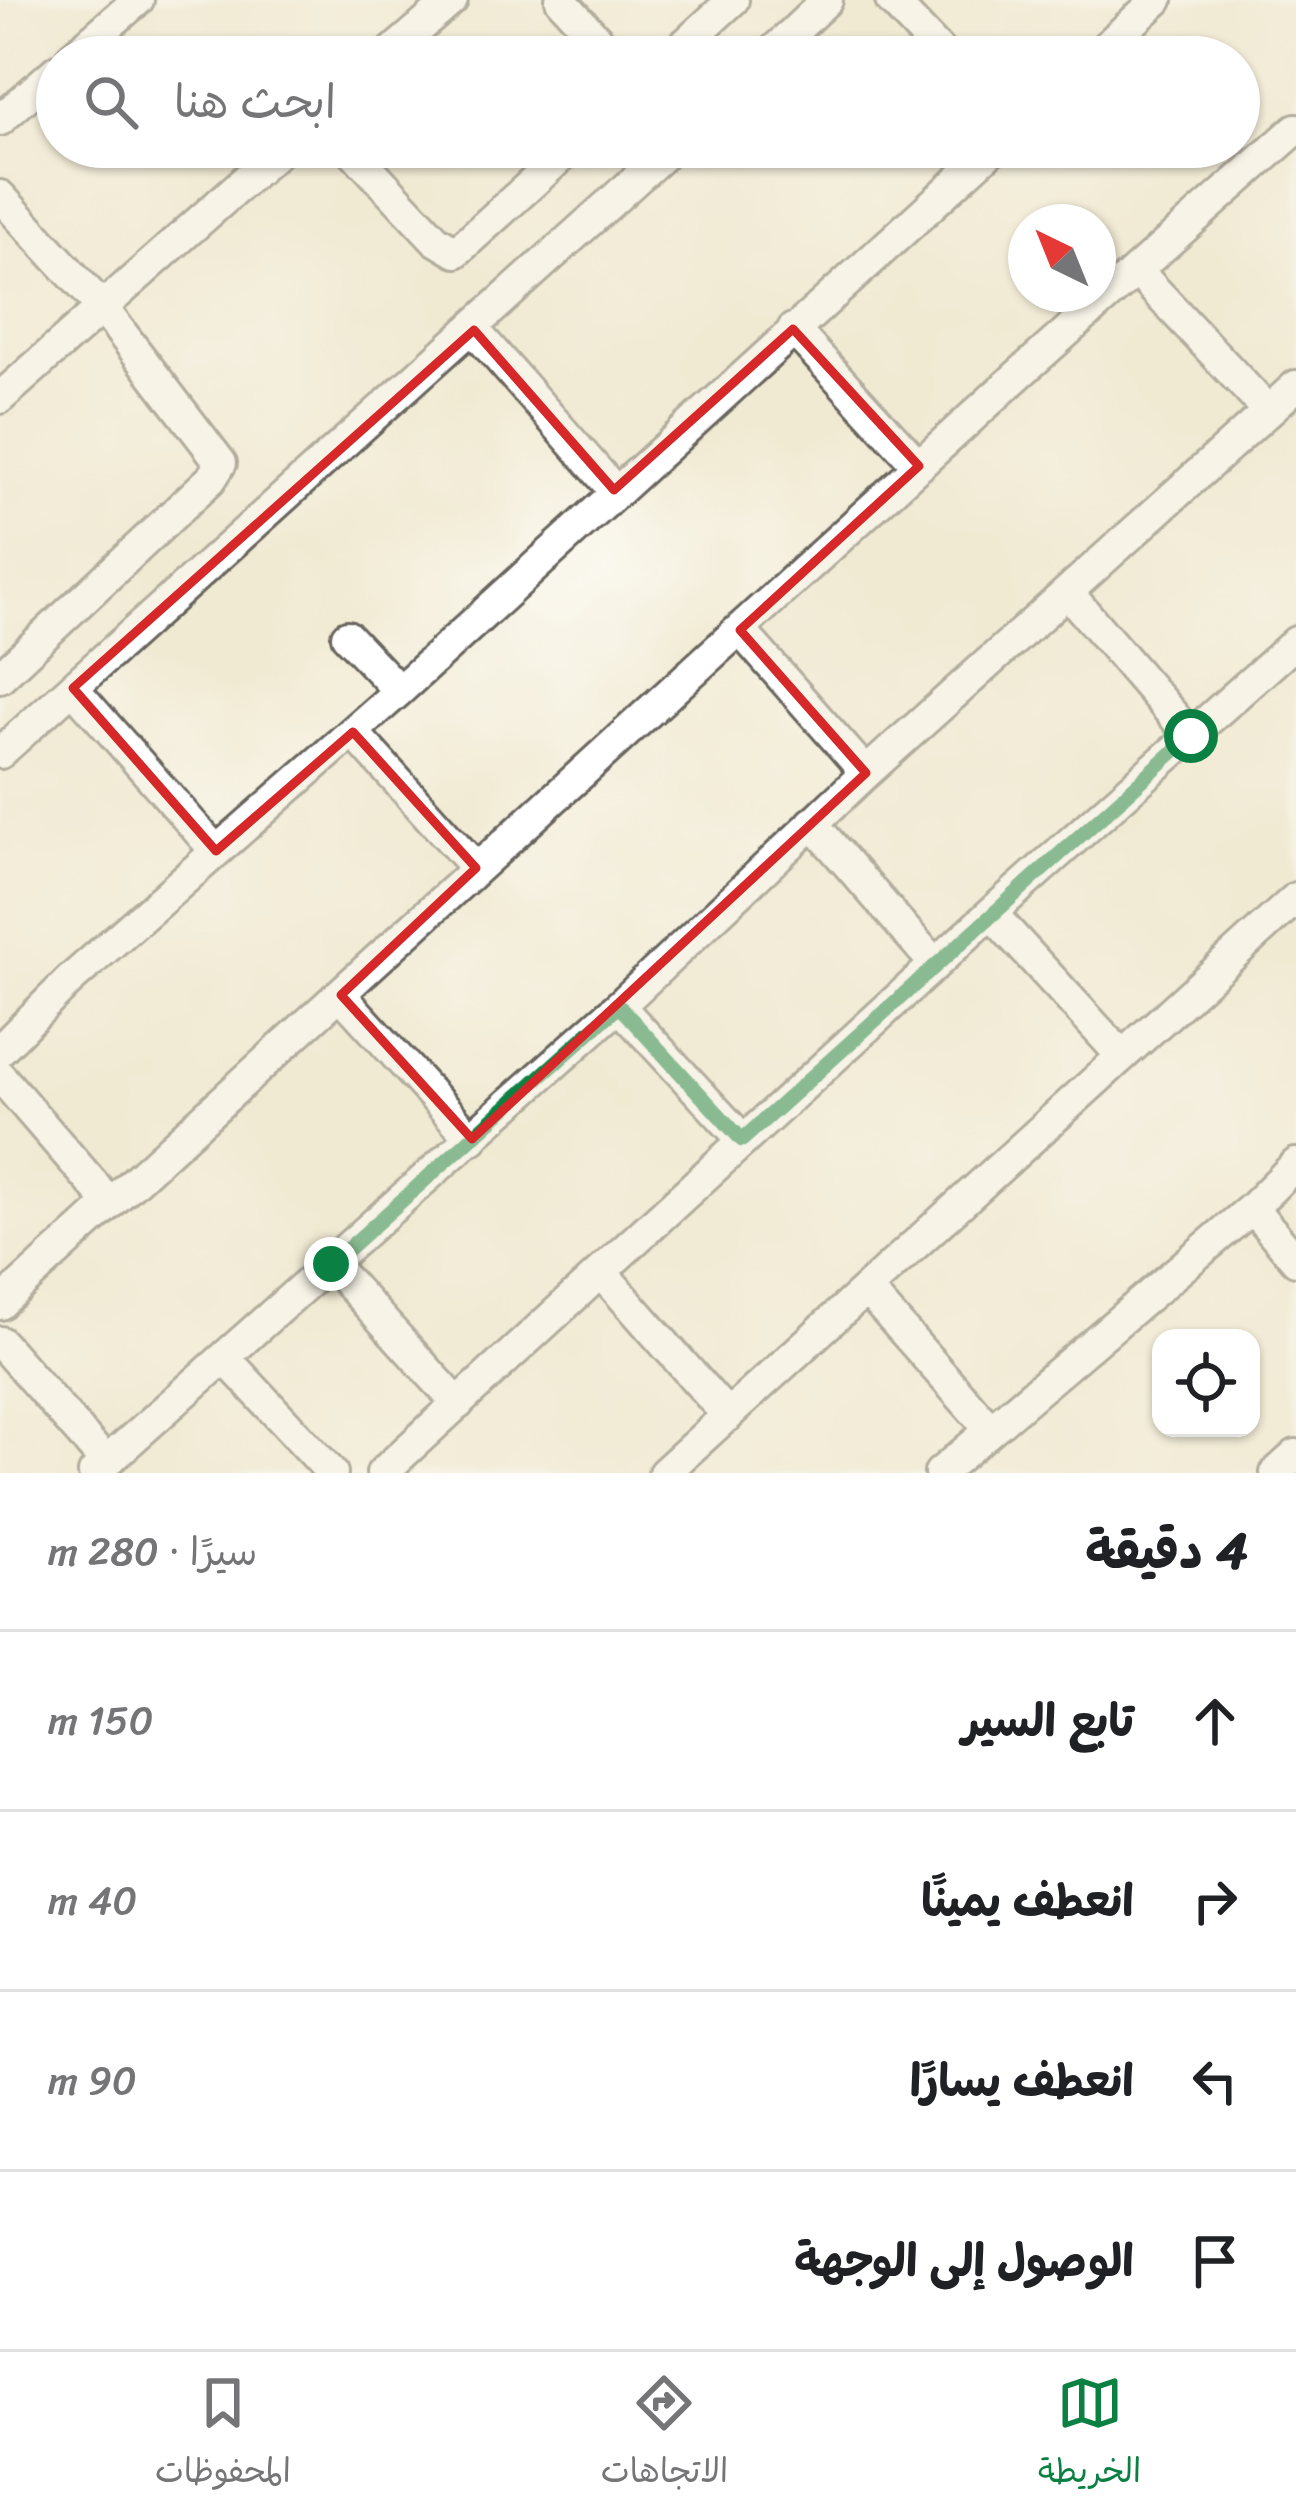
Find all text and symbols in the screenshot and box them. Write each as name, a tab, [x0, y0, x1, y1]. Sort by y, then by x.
search box	[36, 36, 1260, 168]
text: ابحث هنا	[174, 62, 336, 142]
icon: search	[78, 69, 144, 135]
north arrow	[1008, 204, 1116, 312]
route start	[1164, 709, 1218, 763]
route end	[304, 1237, 358, 1291]
map controls	[1152, 1329, 1260, 1437]
button: locate	[1152, 1329, 1260, 1437]
text: 4 دقيقة	[1085, 1506, 1248, 1596]
text: سيرًا · 280 m	[48, 1517, 257, 1586]
text: تابع السير	[962, 1681, 1134, 1761]
text: 150 m	[48, 1686, 153, 1755]
icon: ahead	[1182, 1688, 1248, 1754]
text: انعطف يمينًا	[921, 1861, 1134, 1941]
text: 40 m	[48, 1866, 137, 1935]
icon: right	[1182, 1868, 1248, 1934]
text: انعطف يسارًا	[910, 2041, 1134, 2121]
text: 90 m	[48, 2046, 137, 2115]
icon: left	[1182, 2048, 1248, 2114]
text: الوصول إلى الوجهة	[794, 2221, 1134, 2301]
icon: arrive	[1182, 2228, 1248, 2294]
tab: المحفوظات	[155, 2370, 291, 2500]
tab: الاتجاهات	[601, 2370, 728, 2500]
tab: الخريطة	[1038, 2370, 1141, 2500]

